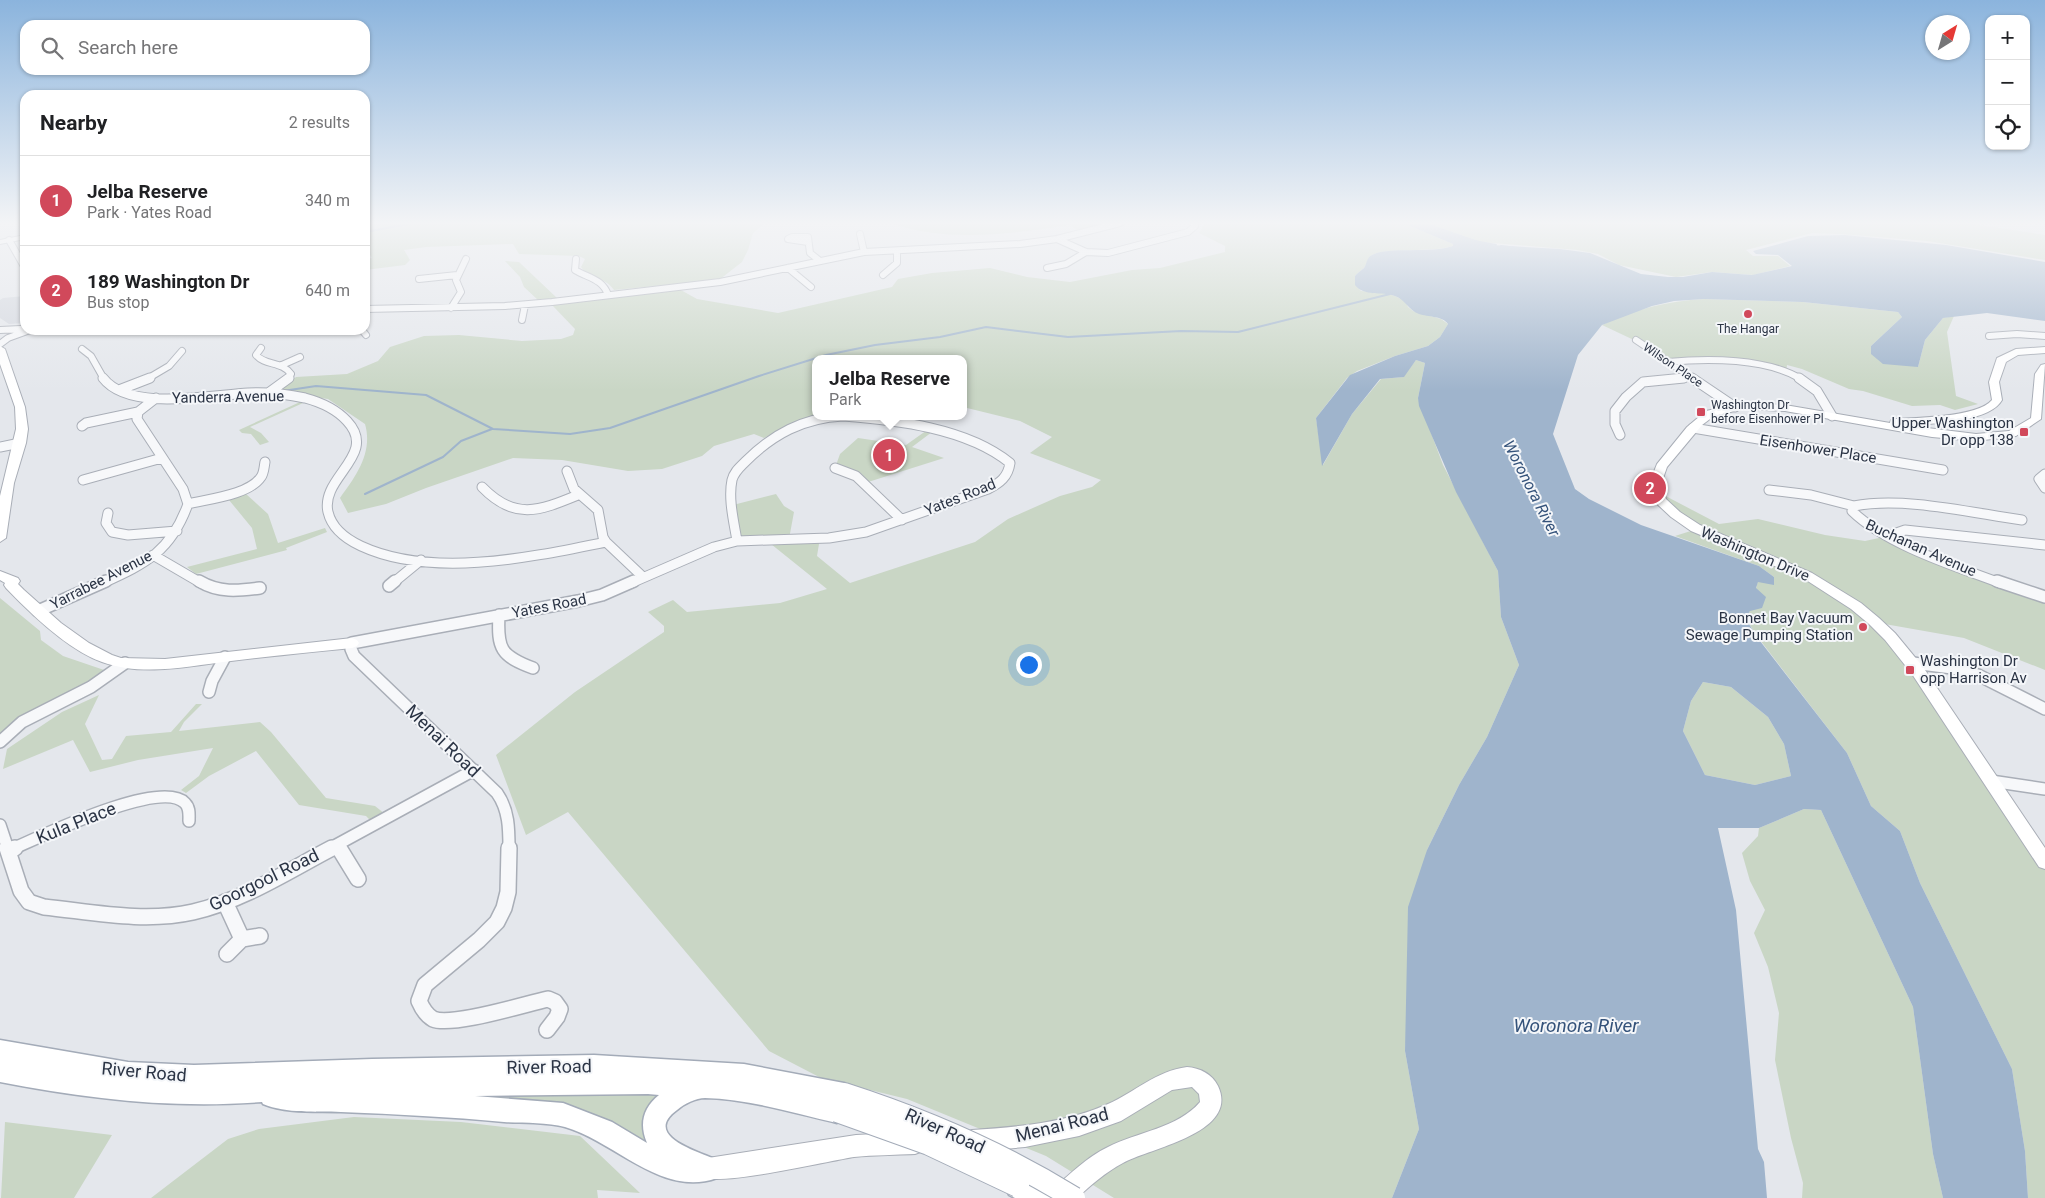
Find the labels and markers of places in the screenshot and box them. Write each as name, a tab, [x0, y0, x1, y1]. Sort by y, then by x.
marker: The Hangar	[1742, 308, 1754, 320]
place label: The Hangar	[1717, 322, 1779, 336]
place label: Washington Dr before Eisenhower Pl	[1711, 398, 1824, 426]
marker: Washington Dr before Eisenhower Pl	[1695, 406, 1707, 418]
place label: Upper Washington Dr opp 138	[1891, 414, 2014, 449]
marker: Upper Washington Dr opp 138	[2018, 426, 2030, 438]
pin: 1	[873, 436, 905, 474]
pin: 2	[1634, 469, 1666, 507]
place label: Bonnet Bay Vacuum Sewage Pumping Station	[1686, 609, 1853, 644]
marker: Bonnet Bay Vacuum Sewage Pumping Station	[1857, 621, 1869, 633]
place label: Washington Dr opp Harrison Av	[1920, 652, 2027, 687]
marker: Washington Dr opp Harrison Av	[1904, 664, 1916, 676]

